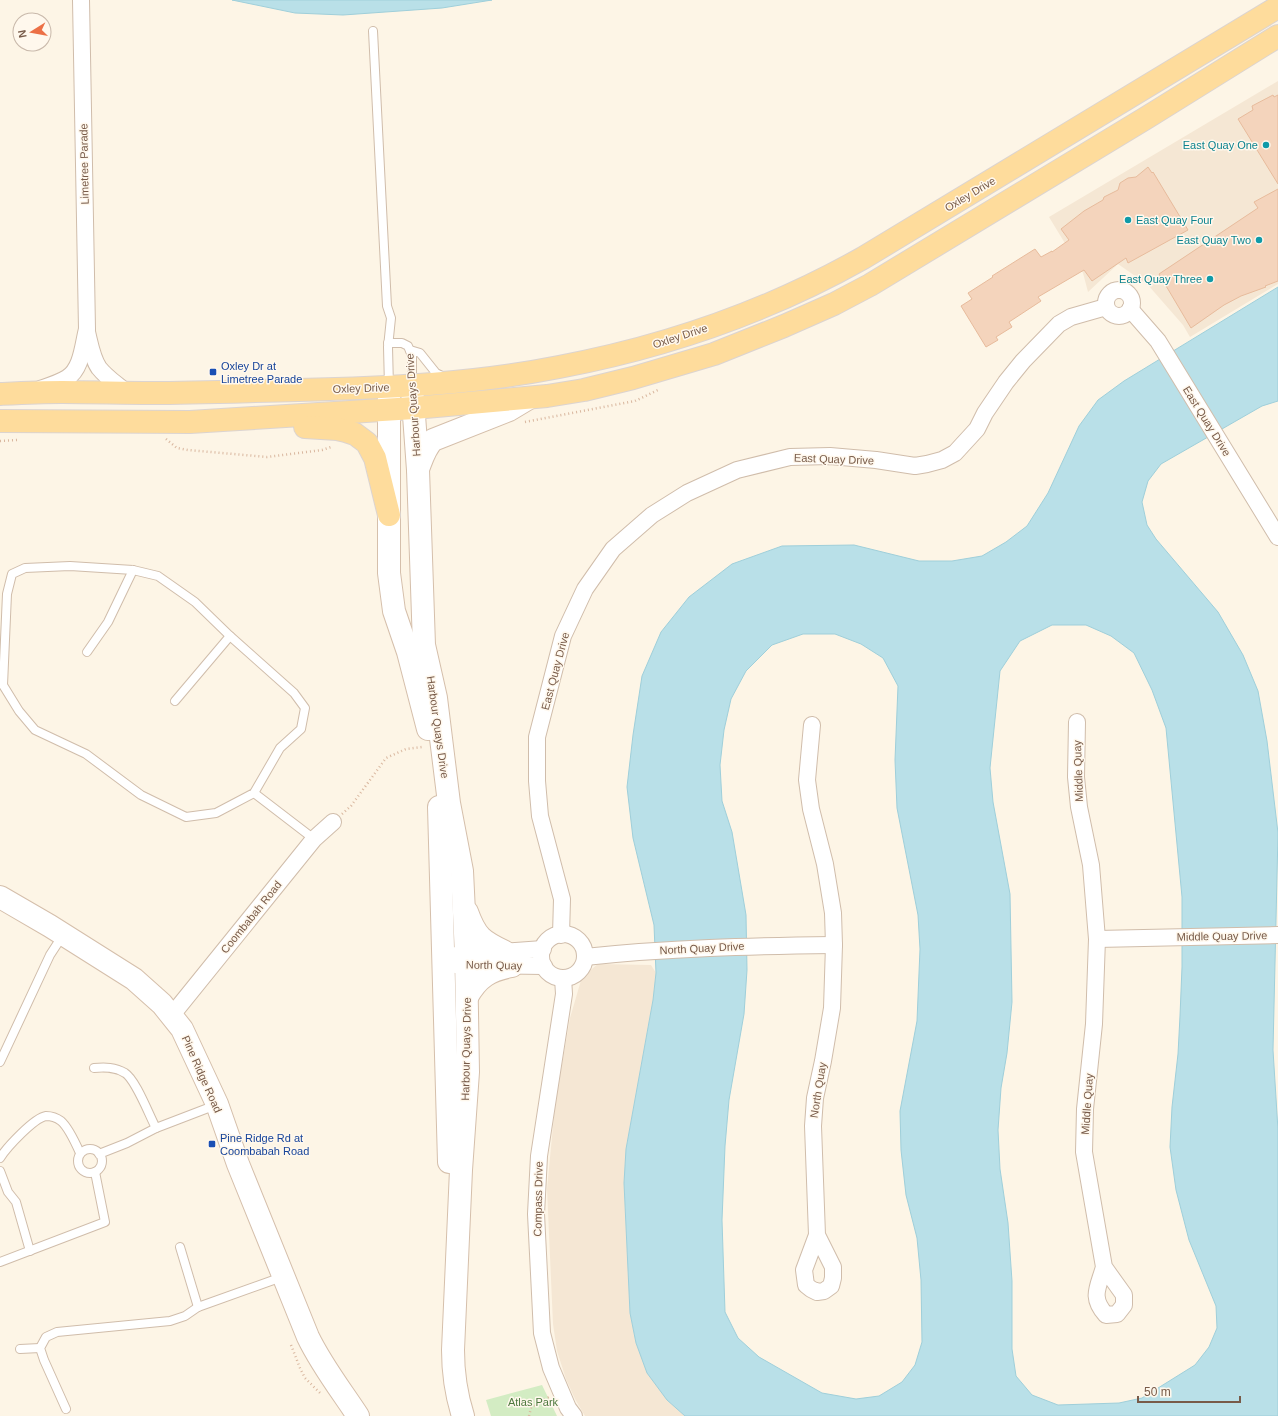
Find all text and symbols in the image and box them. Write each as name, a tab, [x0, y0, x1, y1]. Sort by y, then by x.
north arrow	[12, 12, 52, 52]
text: N	[16, 29, 29, 39]
street label: Limetree Parade	[77, 123, 91, 205]
place label: East Quay One	[1183, 139, 1258, 151]
marker: East Quay One	[1261, 140, 1271, 150]
street label: Oxley Drive	[943, 174, 997, 214]
place label: East Quay Four	[1136, 214, 1213, 226]
marker: East Quay Four	[1123, 215, 1133, 225]
place label: East Quay Two	[1177, 234, 1251, 246]
marker: East Quay Two	[1254, 235, 1264, 245]
place label: East Quay Three	[1119, 273, 1202, 285]
marker: East Quay Three	[1205, 274, 1215, 284]
street label: Oxley Drive	[651, 322, 709, 350]
street label: Harbour Quays Drive	[403, 353, 423, 457]
place label: Oxley Dr at Limetree Parade	[221, 360, 302, 385]
marker: Oxley Dr at Limetree Parade	[208, 367, 218, 377]
street label: Oxley Drive	[332, 381, 390, 395]
street label: East Quay Drive	[1181, 384, 1233, 458]
street label: East Quay Drive	[794, 452, 874, 466]
street label: East Quay Drive	[539, 631, 571, 711]
street label: Harbour Quays Drive	[425, 675, 451, 779]
street label: Middle Quay	[1071, 739, 1085, 802]
street label: Coombabah Road	[218, 879, 284, 955]
street label: Middle Quay Drive	[1177, 929, 1267, 943]
street label: North Quay Drive	[659, 940, 745, 956]
street label: North Quay	[466, 959, 523, 971]
street label: Harbour Quays Drive	[459, 997, 473, 1101]
street label: Pine Ridge Road	[180, 1034, 224, 1114]
street label: North Quay	[808, 1061, 828, 1119]
street label: Middle Quay	[1079, 1072, 1095, 1135]
place label: Pine Ridge Rd at Coombabah Road	[220, 1132, 309, 1157]
marker: Pine Ridge Rd at Coombabah Road	[207, 1139, 217, 1149]
street label: Compass Drive	[531, 1161, 545, 1237]
scale bar	[1138, 1378, 1240, 1404]
text: 50 m	[1144, 1385, 1171, 1399]
park label: Atlas Park	[508, 1396, 559, 1408]

